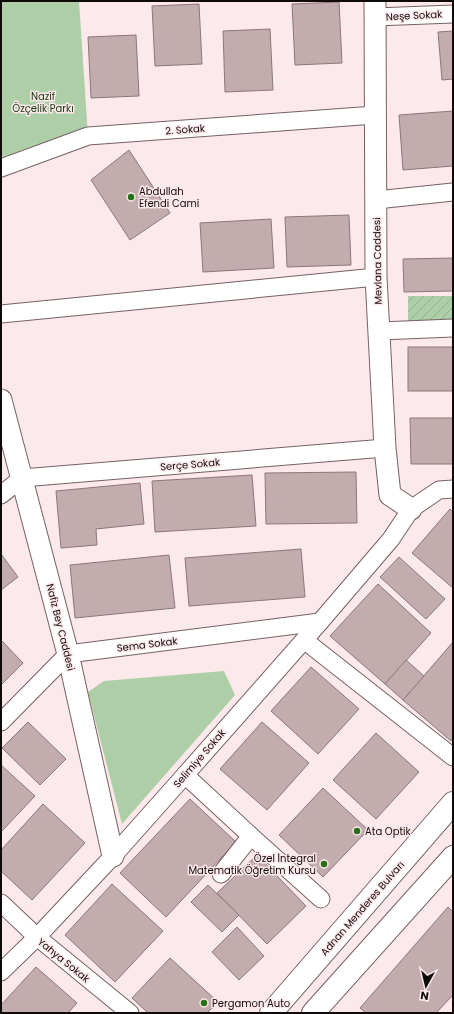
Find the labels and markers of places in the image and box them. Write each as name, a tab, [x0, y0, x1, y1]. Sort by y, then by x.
place label: Abdullah Efendi Cami	[139, 184, 199, 211]
marker: Abdullah Efendi Cami	[126, 192, 136, 202]
place label: Ata Optik	[365, 824, 412, 839]
marker: Ata Optik	[352, 826, 362, 836]
place label: Özel İntegral Matematik Öğretim Kursu	[188, 851, 316, 878]
marker: Özel İntegral Matematik Öğretim Kursu	[319, 859, 329, 869]
place label: Pergamon Auto	[212, 996, 290, 1011]
marker: Pergamon Auto	[199, 998, 209, 1008]

